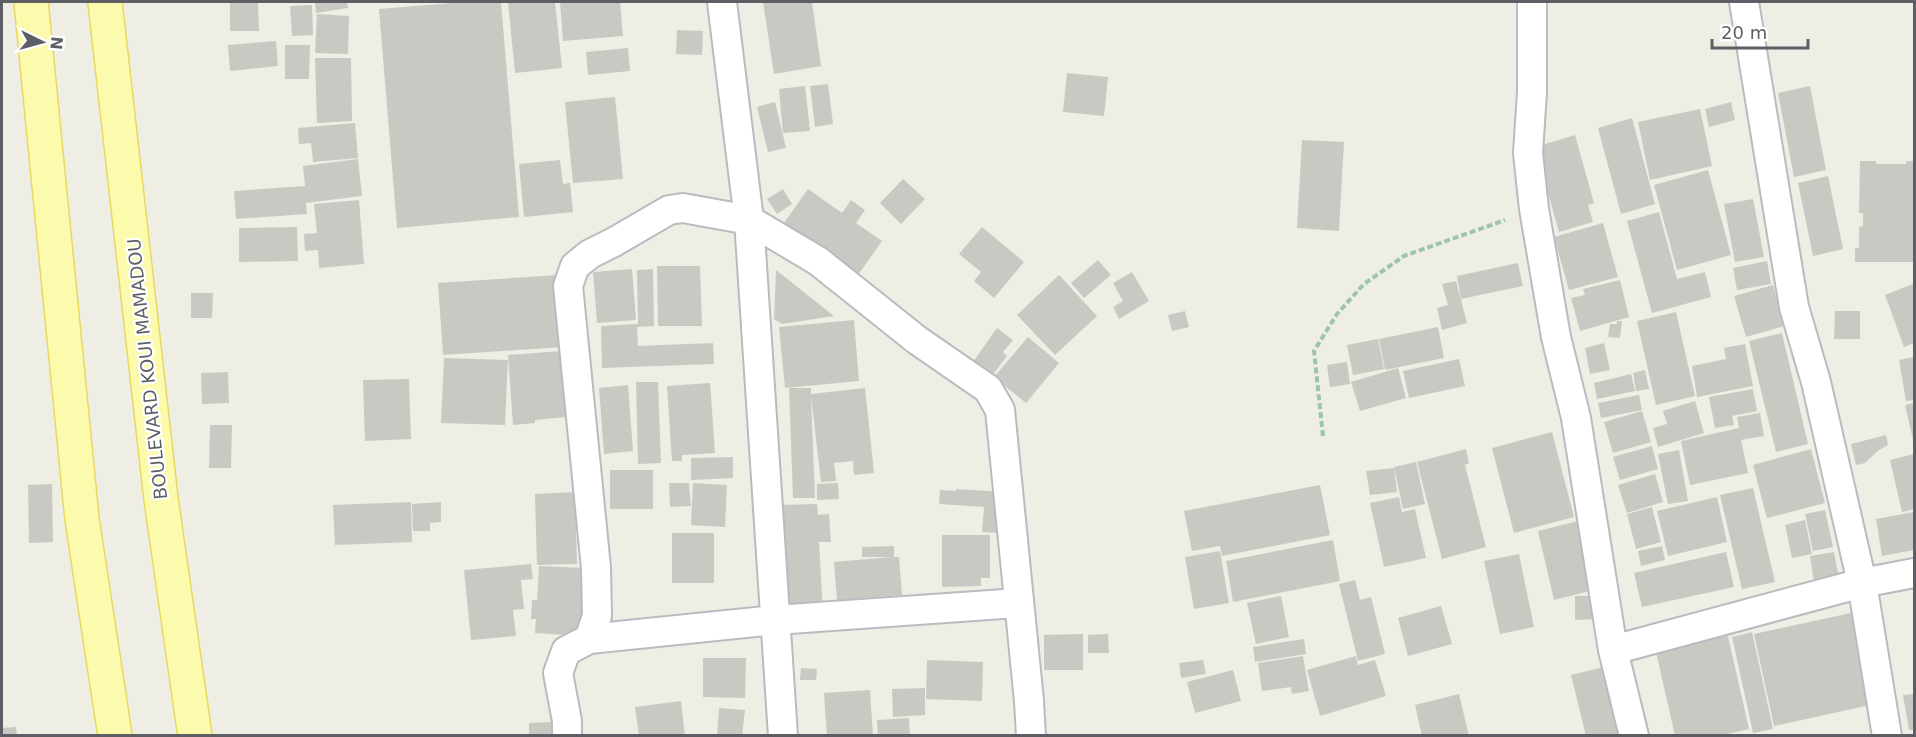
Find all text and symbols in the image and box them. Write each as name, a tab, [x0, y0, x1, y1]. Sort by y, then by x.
north arrow	[12, 12, 72, 72]
scale bar	[1712, 12, 1808, 50]
text: 20 m	[1721, 22, 1767, 43]
text: N	[46, 36, 66, 51]
street label: BOULEVARD KOUI MAMADOU	[123, 237, 171, 501]

